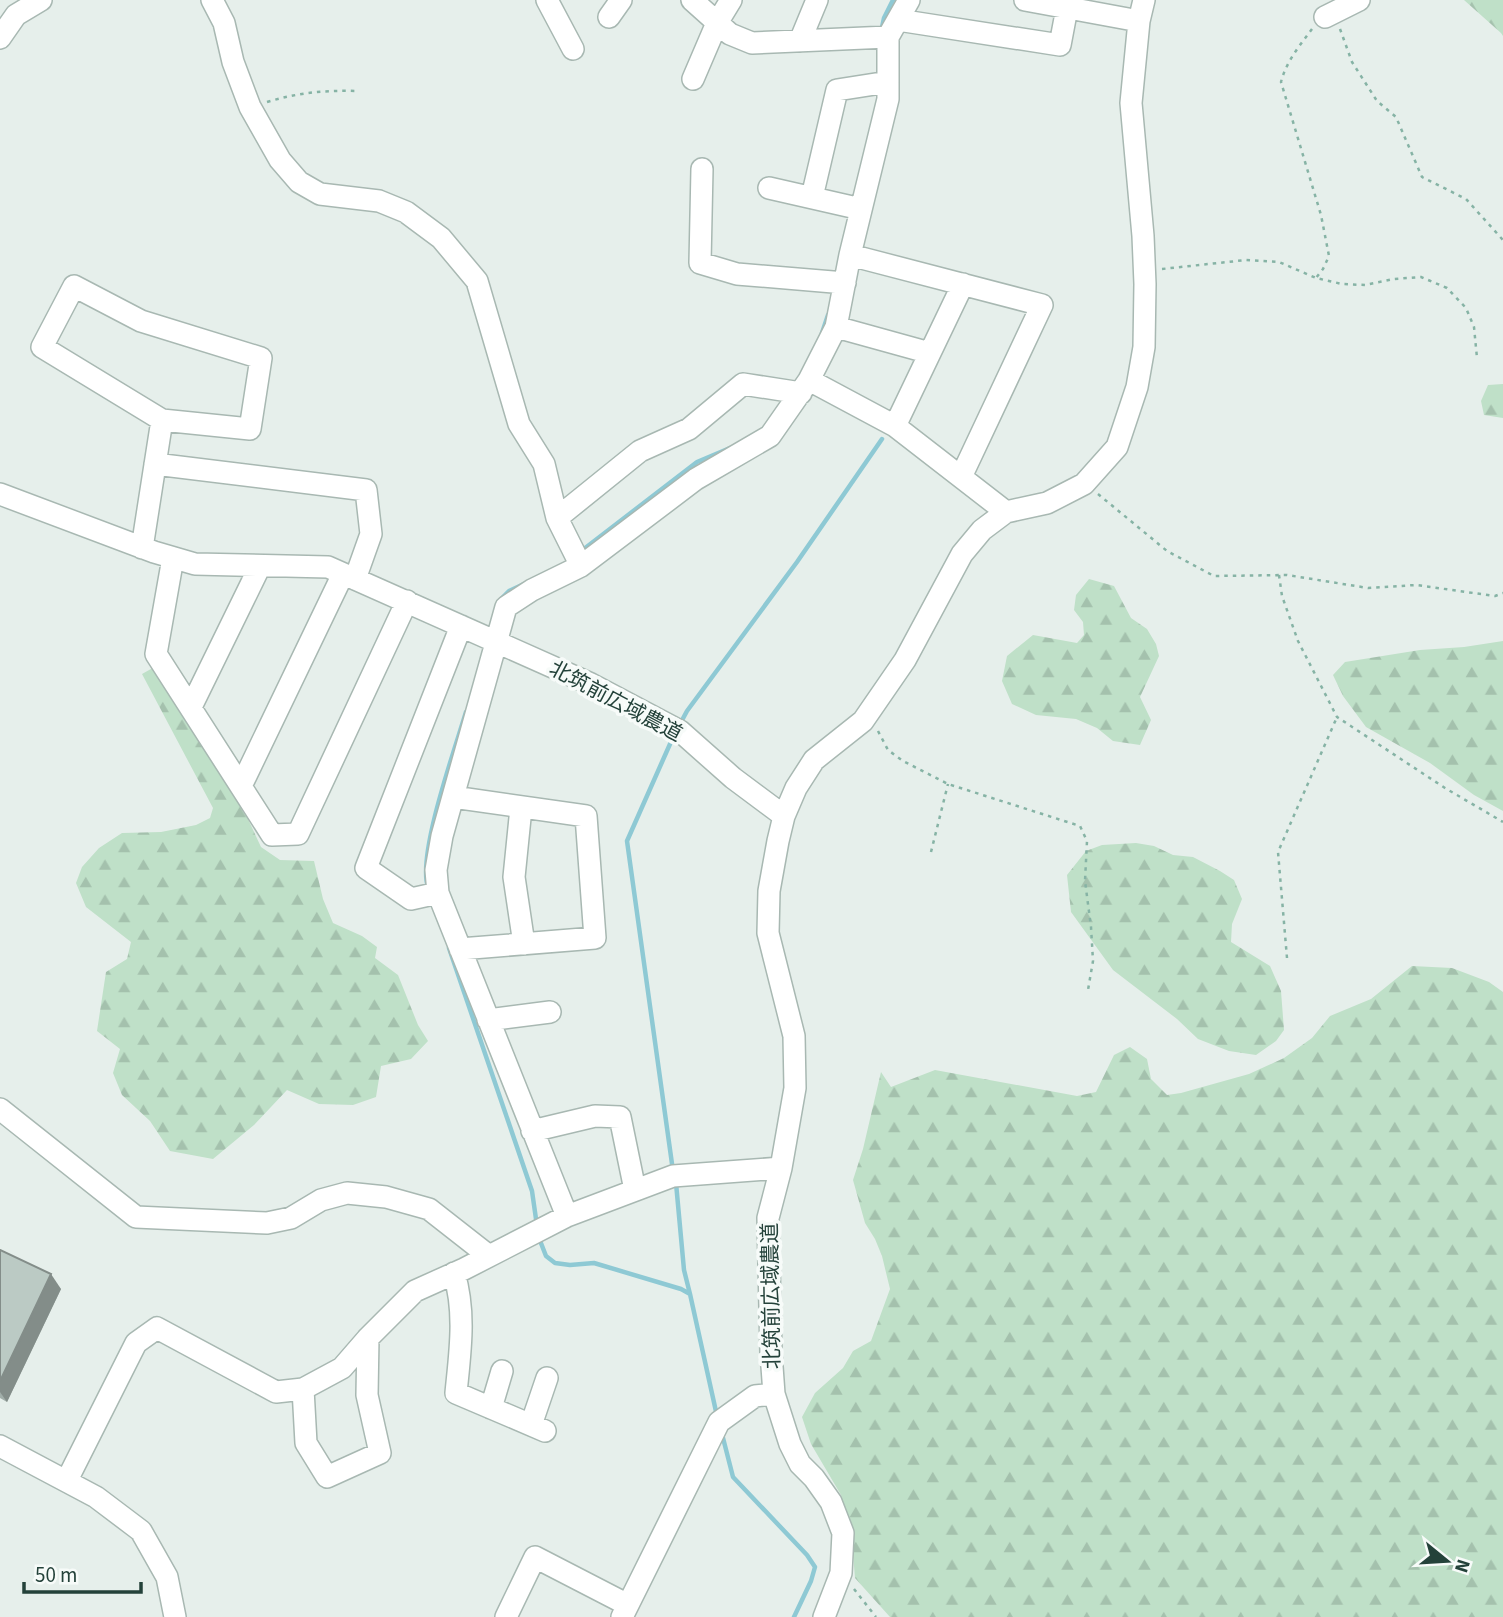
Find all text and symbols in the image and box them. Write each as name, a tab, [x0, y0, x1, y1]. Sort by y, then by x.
street label: 北筑前広域農道	[544, 653, 688, 749]
street label: 北筑前広域農道	[755, 1222, 787, 1370]
north arrow	[1412, 1526, 1482, 1596]
scale bar	[24, 1550, 142, 1594]
text: N	[1447, 1556, 1477, 1576]
text: 50 m	[35, 1560, 77, 1590]

